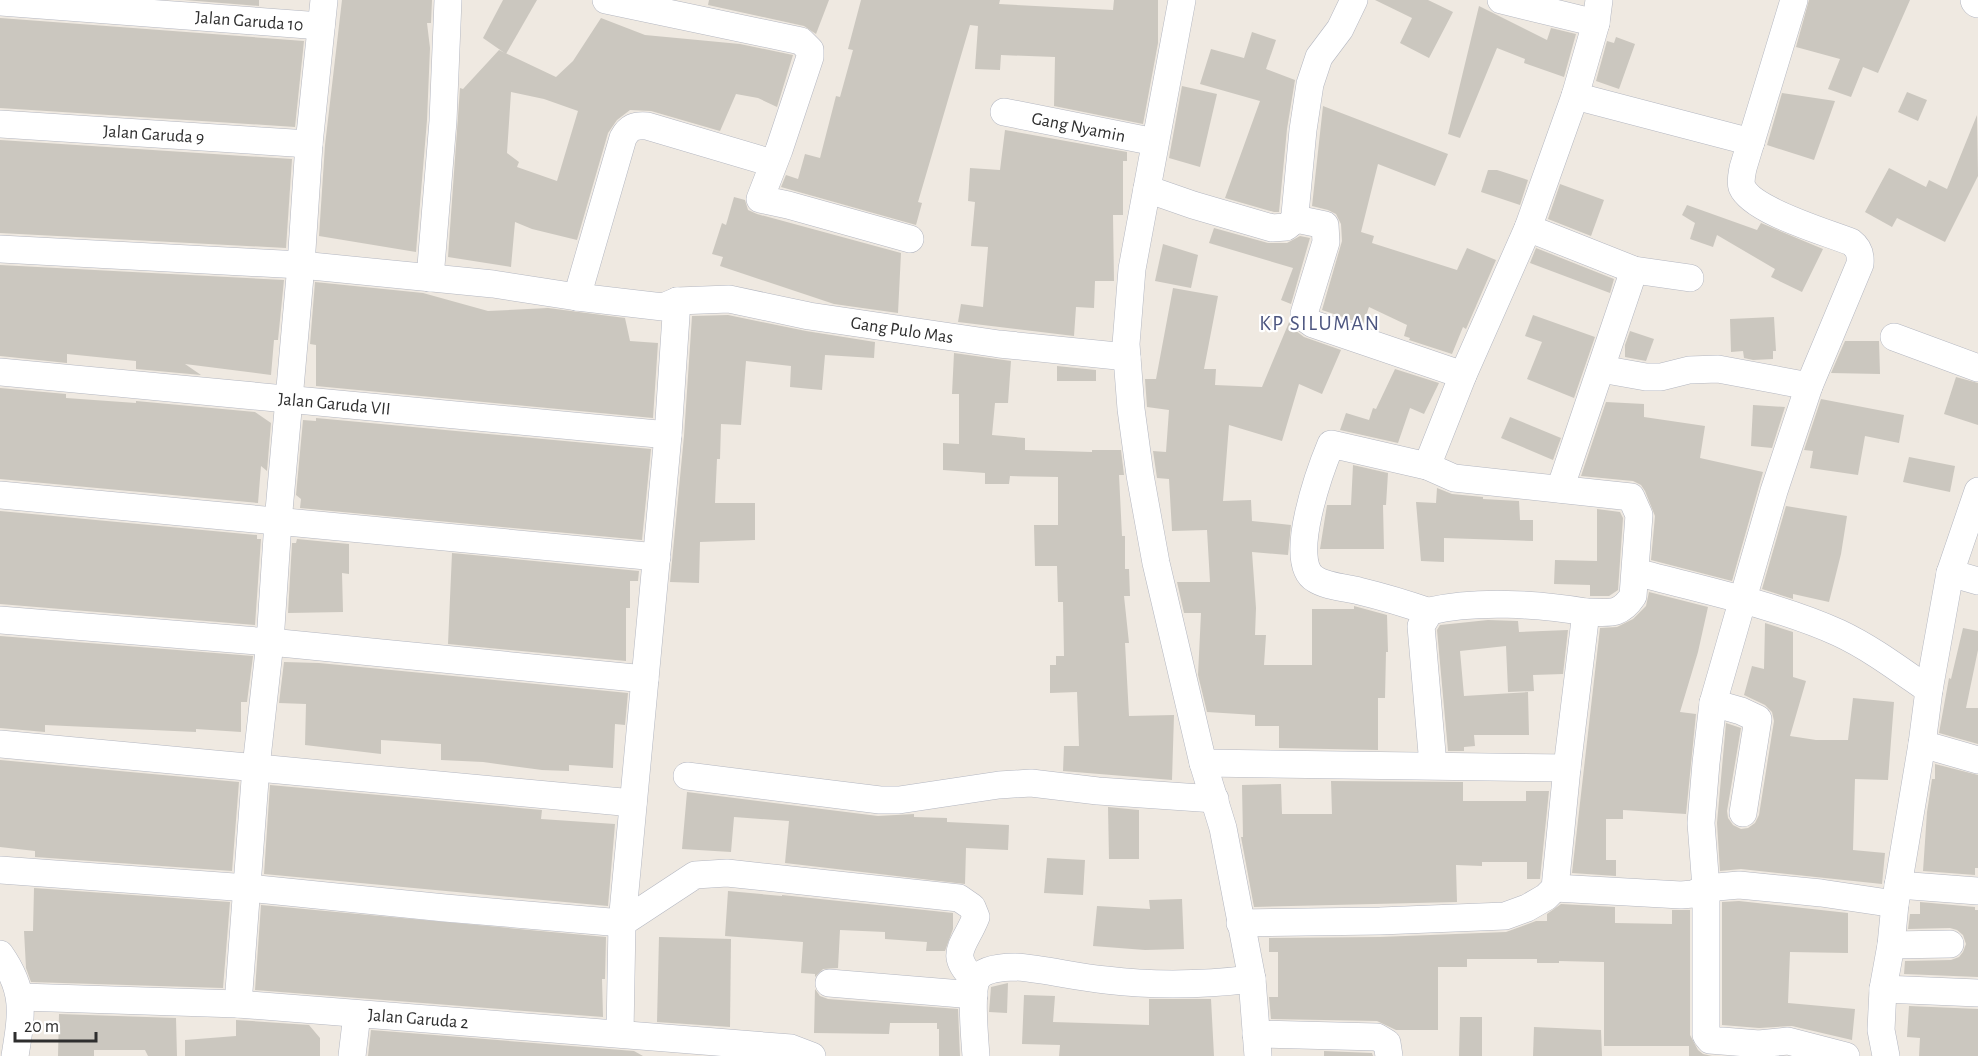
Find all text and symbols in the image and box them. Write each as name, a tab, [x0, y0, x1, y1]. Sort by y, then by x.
street label: Jalan Garuda 10	[194, 9, 304, 35]
street label: Gang Nyamin	[1030, 110, 1127, 146]
street label: Jalan Garuda 9	[102, 123, 205, 147]
district label: KP SILUMAN	[1259, 313, 1381, 334]
street label: Gang Pulo Mas	[849, 314, 954, 347]
street label: Jalan Garuda VII	[277, 390, 391, 419]
scale bar	[15, 1005, 96, 1043]
street label: Jalan Garuda 2	[367, 1006, 469, 1032]
text: 20 m	[24, 1018, 59, 1036]

